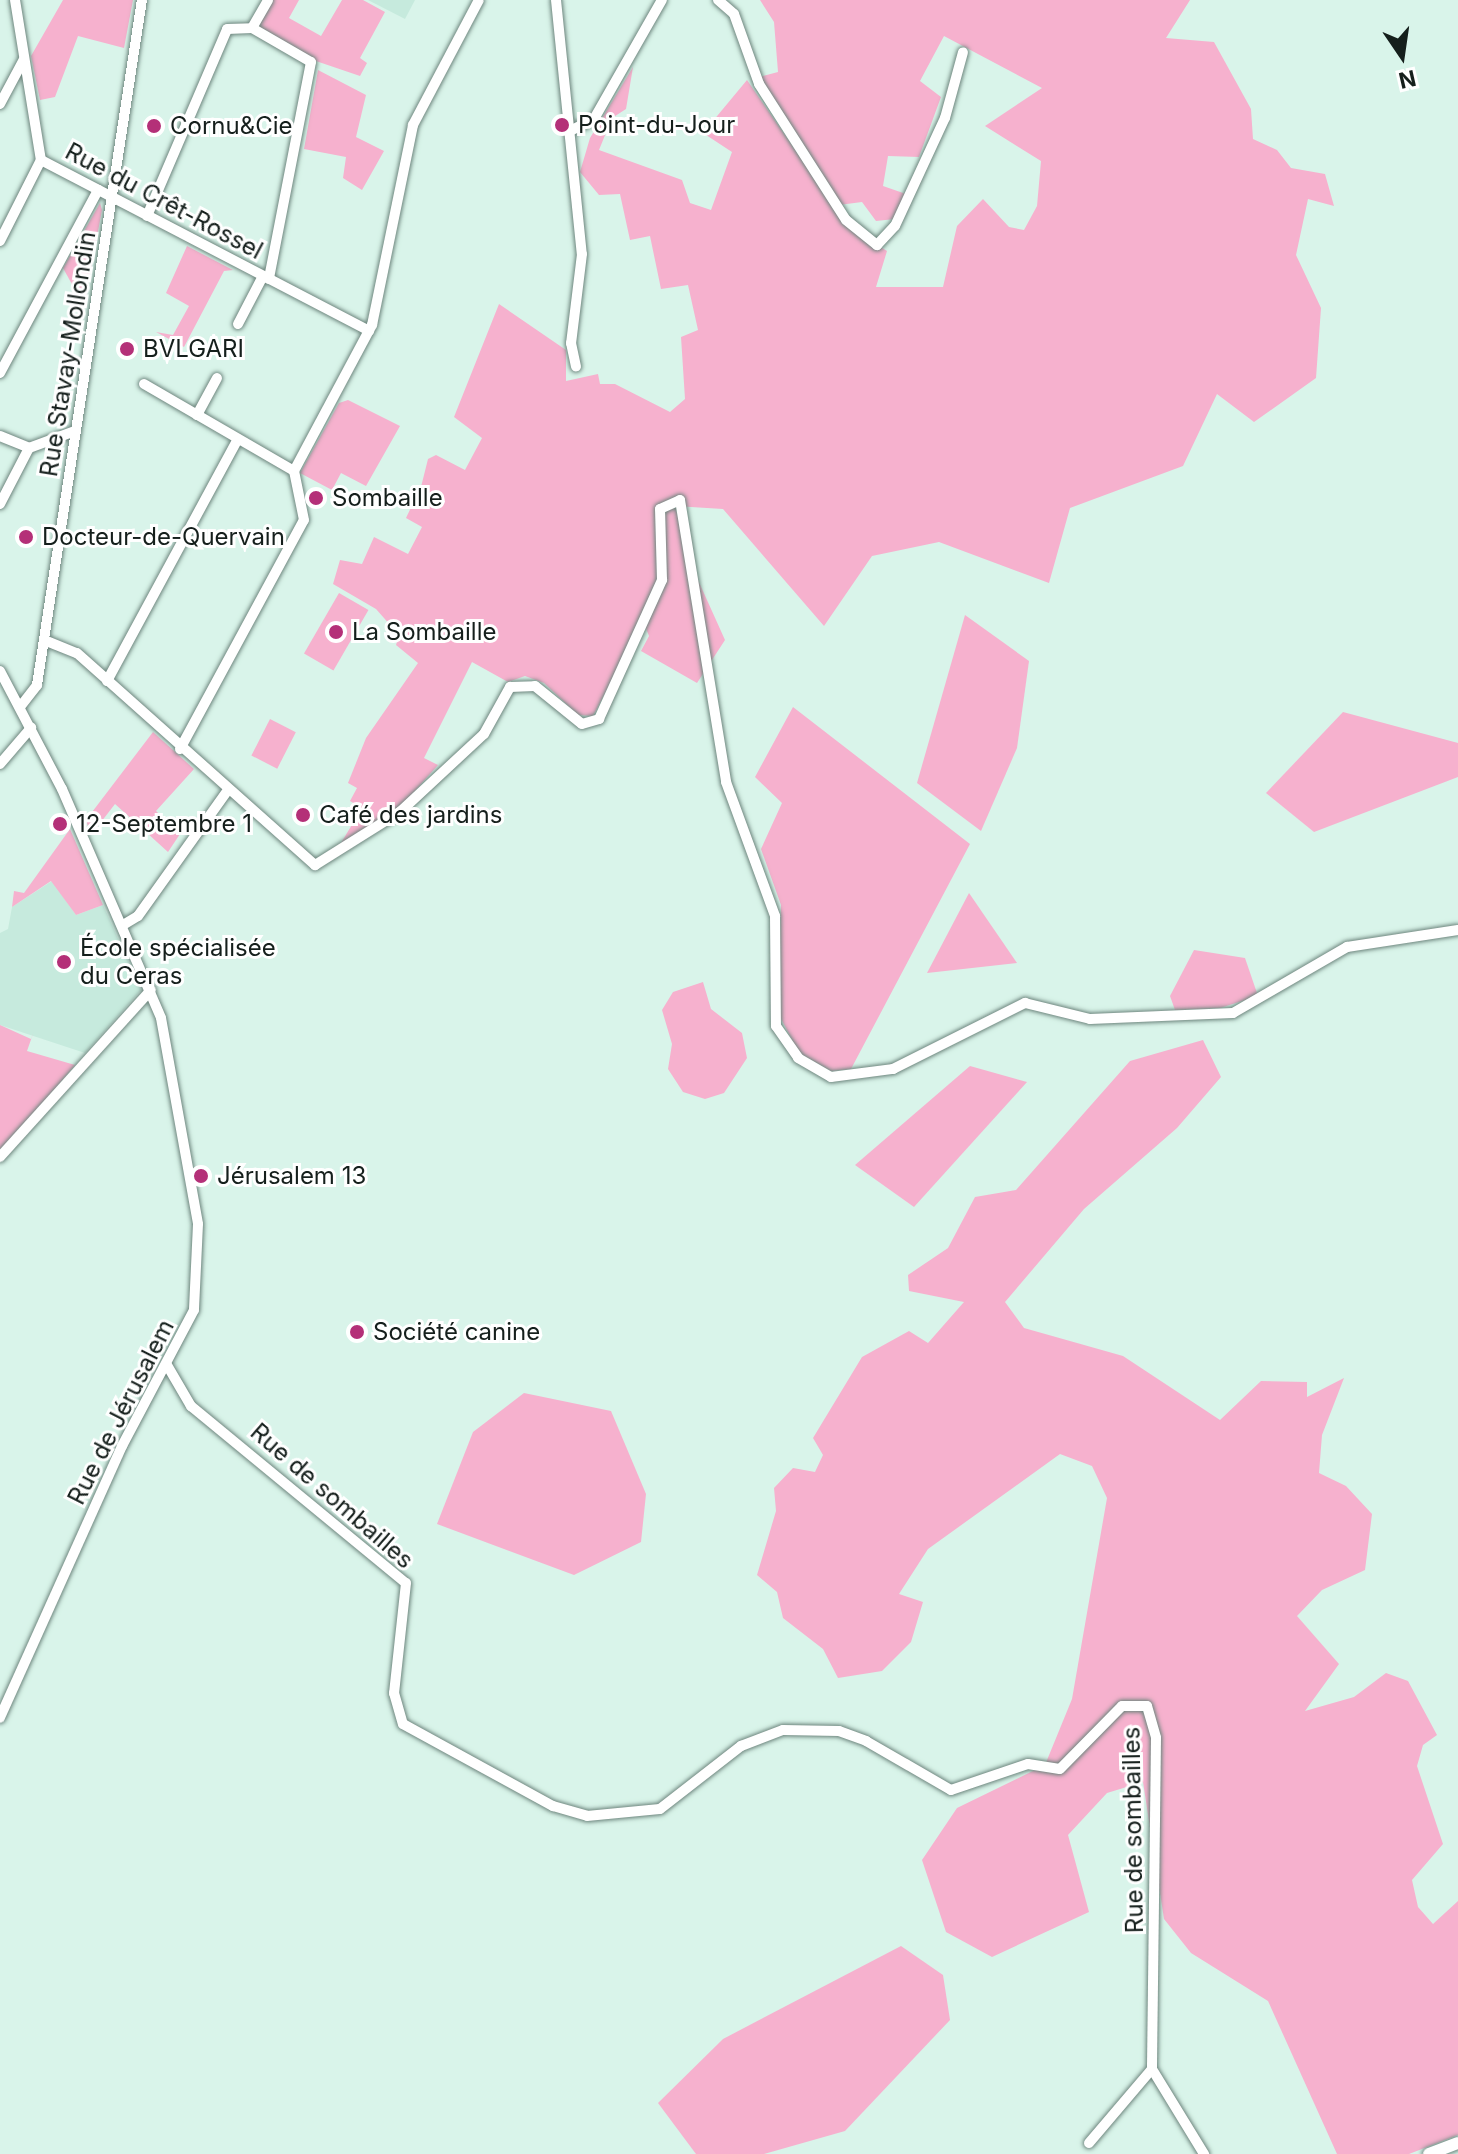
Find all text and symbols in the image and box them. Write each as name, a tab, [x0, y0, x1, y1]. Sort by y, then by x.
north arrow	[1362, 16, 1442, 96]
text: N	[1396, 65, 1418, 94]
place label: Point-du-Jour	[578, 111, 735, 139]
place label: Cornu&Cie	[170, 112, 292, 140]
marker: Point-du-Jour	[553, 116, 571, 134]
marker: Cornu&Cie	[145, 117, 163, 135]
street label: Rue du Crêt-Rossel	[60, 137, 268, 265]
street label: Rue Stavay-Mollondin	[34, 229, 102, 479]
place label: BVLGARI	[143, 335, 244, 363]
marker: BVLGARI	[118, 340, 136, 358]
place label: Sombaille	[332, 484, 443, 512]
marker: Sombaille	[307, 489, 325, 507]
place label: Docteur-de-Quervain	[42, 523, 285, 551]
marker: Docteur-de-Quervain	[17, 528, 35, 546]
place label: La Sombaille	[352, 618, 496, 646]
marker: La Sombaille	[327, 623, 345, 641]
place label: Café des jardins	[319, 801, 502, 829]
marker: Café des jardins	[294, 806, 312, 824]
place label: 12-Septembre 1	[76, 810, 252, 838]
marker: 12-Septembre 1	[51, 815, 69, 833]
place label: École spécialisée du Ceras	[80, 934, 276, 990]
marker: École spécialisée du Ceras	[55, 953, 73, 971]
place label: Jérusalem 13	[217, 1162, 366, 1190]
marker: Jérusalem 13	[192, 1167, 210, 1185]
street label: Rue de Jérusalem	[62, 1315, 180, 1509]
place label: Société canine	[373, 1318, 540, 1346]
marker: Société canine	[348, 1323, 366, 1341]
street label: Rue de sombailles	[245, 1417, 419, 1575]
street label: Rue de sombailles	[1117, 1727, 1149, 1933]

